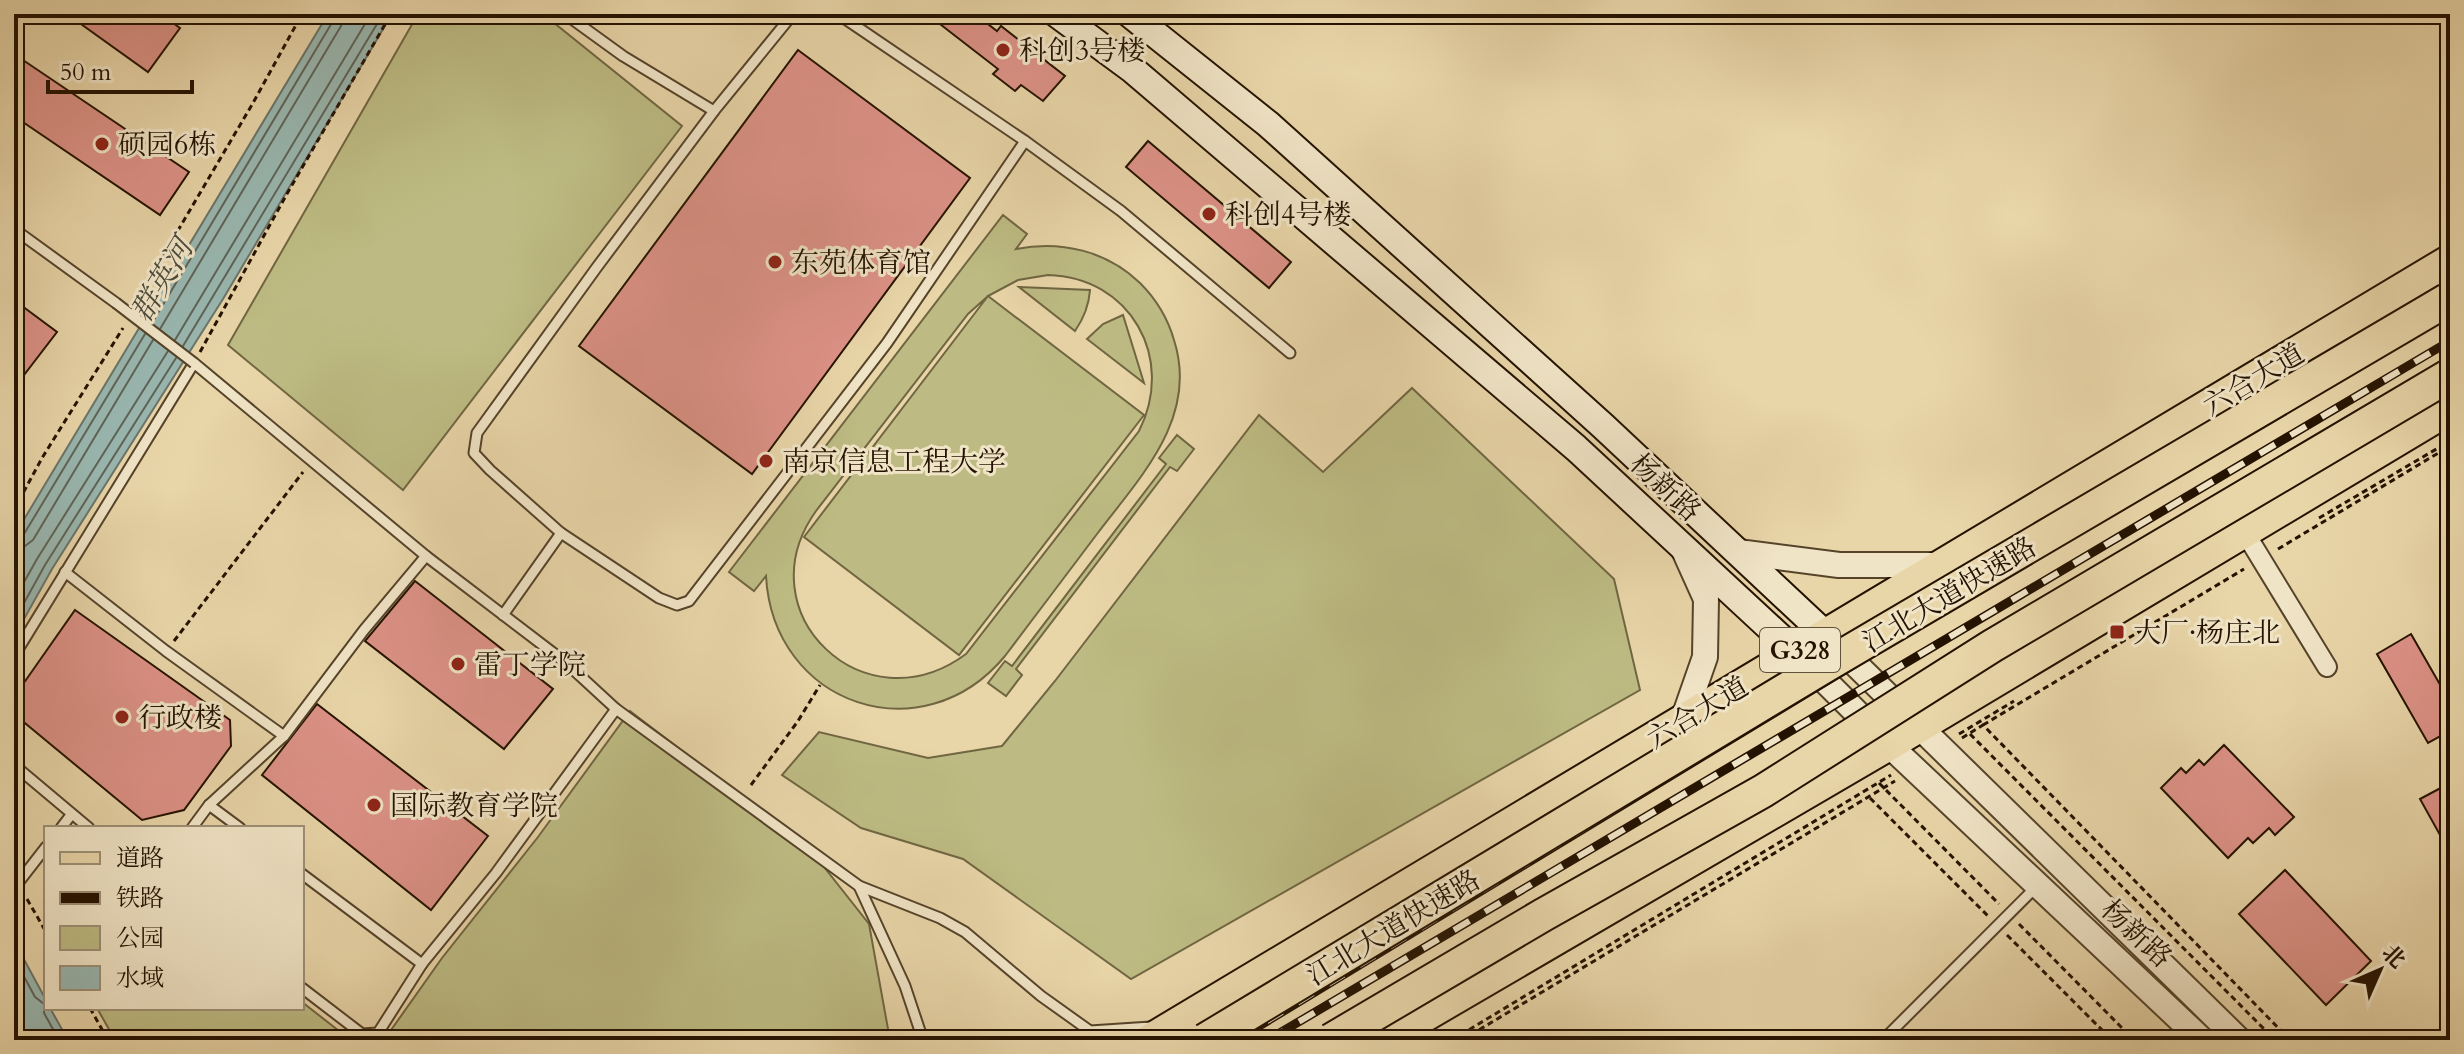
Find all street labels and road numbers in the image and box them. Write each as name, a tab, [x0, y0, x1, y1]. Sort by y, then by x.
street label: 六合大道	[2196, 335, 2311, 425]
street label: 杨新路	[1622, 445, 1709, 530]
street label: 江北大道快速路	[1856, 528, 2043, 662]
road number: G328	[1760, 628, 1840, 672]
street label: 六合大道	[1640, 668, 1755, 758]
street label: 江北大道快速路	[1300, 861, 1487, 995]
street label: 杨新路	[2093, 891, 2180, 976]

